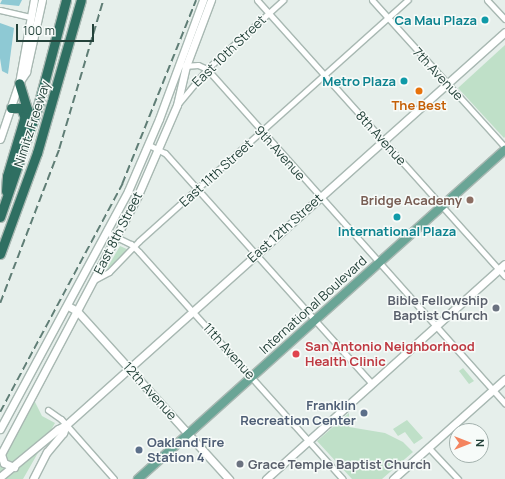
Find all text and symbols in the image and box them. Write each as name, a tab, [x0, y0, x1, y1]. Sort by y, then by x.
street label: East 10th Street	[189, 12, 269, 90]
place label: Ca Mau Plaza	[395, 12, 477, 28]
marker: Ca Mau Plaza	[480, 15, 490, 25]
scale bar	[18, 16, 96, 42]
text: 100 m	[23, 22, 55, 39]
street label: 7th Avenue	[410, 44, 466, 104]
place label: Metro Plaza	[322, 73, 396, 89]
marker: Metro Plaza	[399, 76, 409, 86]
street label: Nimitz Freeway	[11, 79, 53, 169]
marker: The Best	[414, 86, 424, 96]
place label: The Best	[391, 97, 447, 113]
street label: 8th Avenue	[353, 108, 409, 168]
street label: 9th Avenue	[251, 122, 309, 184]
street label: East 11th Street	[176, 136, 256, 210]
street label: East 8th Street	[91, 189, 145, 277]
street label: East 12th Street	[244, 190, 326, 266]
place label: Bridge Academy	[361, 192, 462, 208]
marker: Bridge Academy	[465, 195, 475, 205]
marker: International Plaza	[392, 212, 402, 222]
place label: International Plaza	[338, 223, 456, 239]
street label: International Boulevard	[256, 253, 370, 357]
place label: Bible Fellowship Baptist Church	[388, 293, 488, 324]
marker: Bible Fellowship Baptist Church	[491, 303, 501, 313]
street label: 11th Avenue	[200, 320, 258, 382]
place label: San Antonio Neighborhood Health Clinic	[305, 339, 475, 370]
marker: San Antonio Neighborhood Health Clinic	[290, 348, 302, 360]
street label: 12th Avenue	[120, 359, 180, 423]
place label: Franklin Recreation Center	[240, 398, 356, 429]
marker: Franklin Recreation Center	[359, 408, 369, 418]
north arrow	[449, 423, 489, 463]
place label: Oakland Fire Station 4	[147, 435, 224, 466]
text: N	[473, 439, 488, 447]
marker: Oakland Fire Station 4	[134, 445, 144, 455]
place label: Grace Temple Baptist Church	[248, 456, 431, 472]
marker: Grace Temple Baptist Church	[235, 459, 245, 469]

